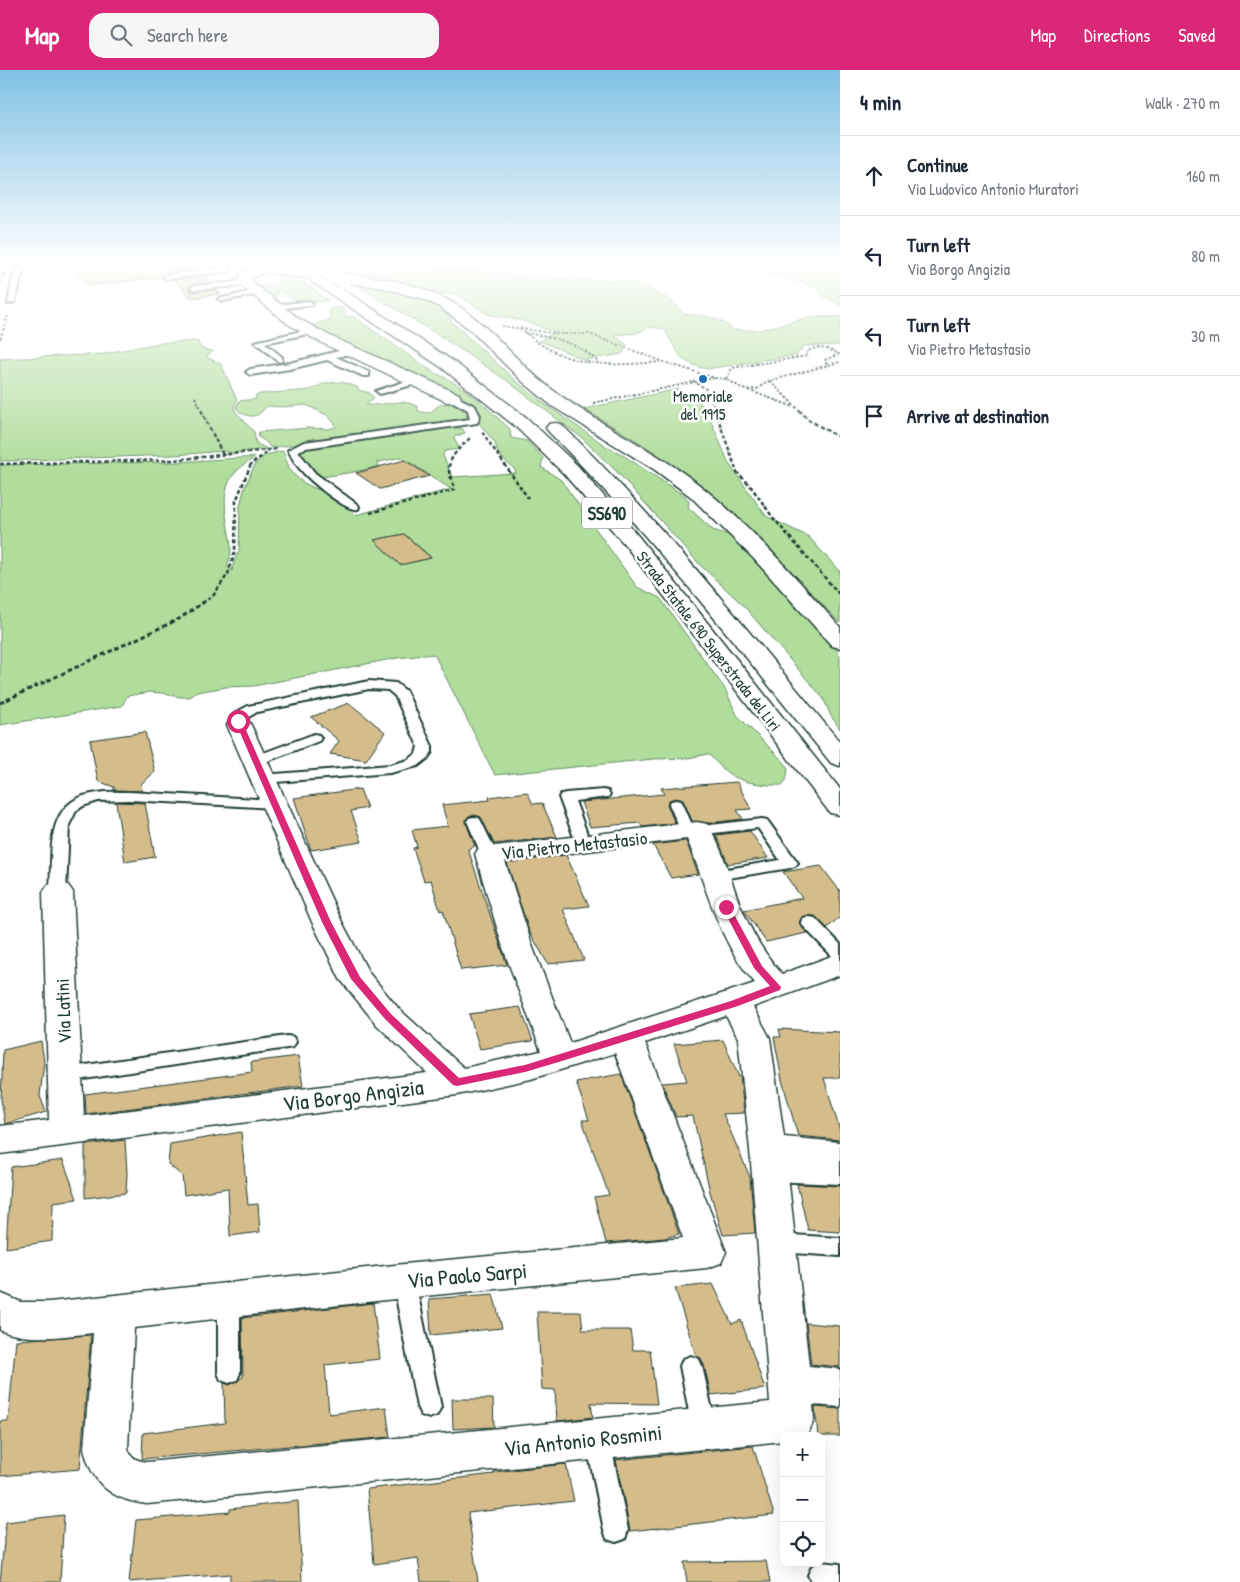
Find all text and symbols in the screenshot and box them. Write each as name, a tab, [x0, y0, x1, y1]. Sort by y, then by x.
search box	[89, 13, 439, 58]
text: Map	[25, 19, 59, 51]
icon: search	[107, 21, 135, 49]
text: Search here	[147, 22, 228, 48]
text: Map	[1031, 23, 1056, 48]
text: Directions	[1084, 23, 1150, 48]
text: Saved	[1178, 23, 1215, 48]
text: 4 min	[860, 88, 901, 117]
text: Walk · 270 m	[1145, 92, 1220, 114]
text: Continue	[907, 152, 968, 178]
icon: ahead	[860, 162, 888, 190]
text: 160 m	[1186, 165, 1220, 187]
text: Via Ludovico Antonio Muratori	[907, 178, 1079, 200]
text: Turn left	[907, 232, 970, 258]
icon: left	[860, 242, 888, 270]
text: 80 m	[1191, 245, 1220, 267]
text: Via Borgo Angizia	[907, 258, 1010, 280]
text: Turn left	[907, 312, 970, 338]
icon: left	[860, 322, 888, 350]
text: 30 m	[1191, 325, 1220, 347]
text: Via Pietro Metastasio	[907, 338, 1031, 360]
marker: Memoriale del 1915	[697, 373, 709, 385]
place label: Memoriale del 1915	[673, 385, 734, 425]
icon: arrive	[860, 402, 888, 430]
text: Arrive at destination	[907, 403, 1049, 429]
road number: SS690	[582, 498, 632, 528]
street label: Strada Statale 690 Superstrada del Liri	[632, 546, 786, 736]
route start	[227, 710, 250, 733]
street label: Via Pietro Metastasio	[500, 824, 649, 866]
route end	[715, 896, 738, 919]
street label: Via Latini	[49, 978, 77, 1044]
street label: Via Borgo Angizia	[281, 1071, 425, 1119]
street label: Via Paolo Sarpi	[406, 1255, 528, 1295]
street label: Via Antonio Rosmini	[502, 1417, 664, 1463]
map controls	[780, 1432, 825, 1567]
button: +	[780, 1432, 825, 1477]
button: −	[780, 1477, 825, 1522]
button: locate	[780, 1522, 825, 1567]

